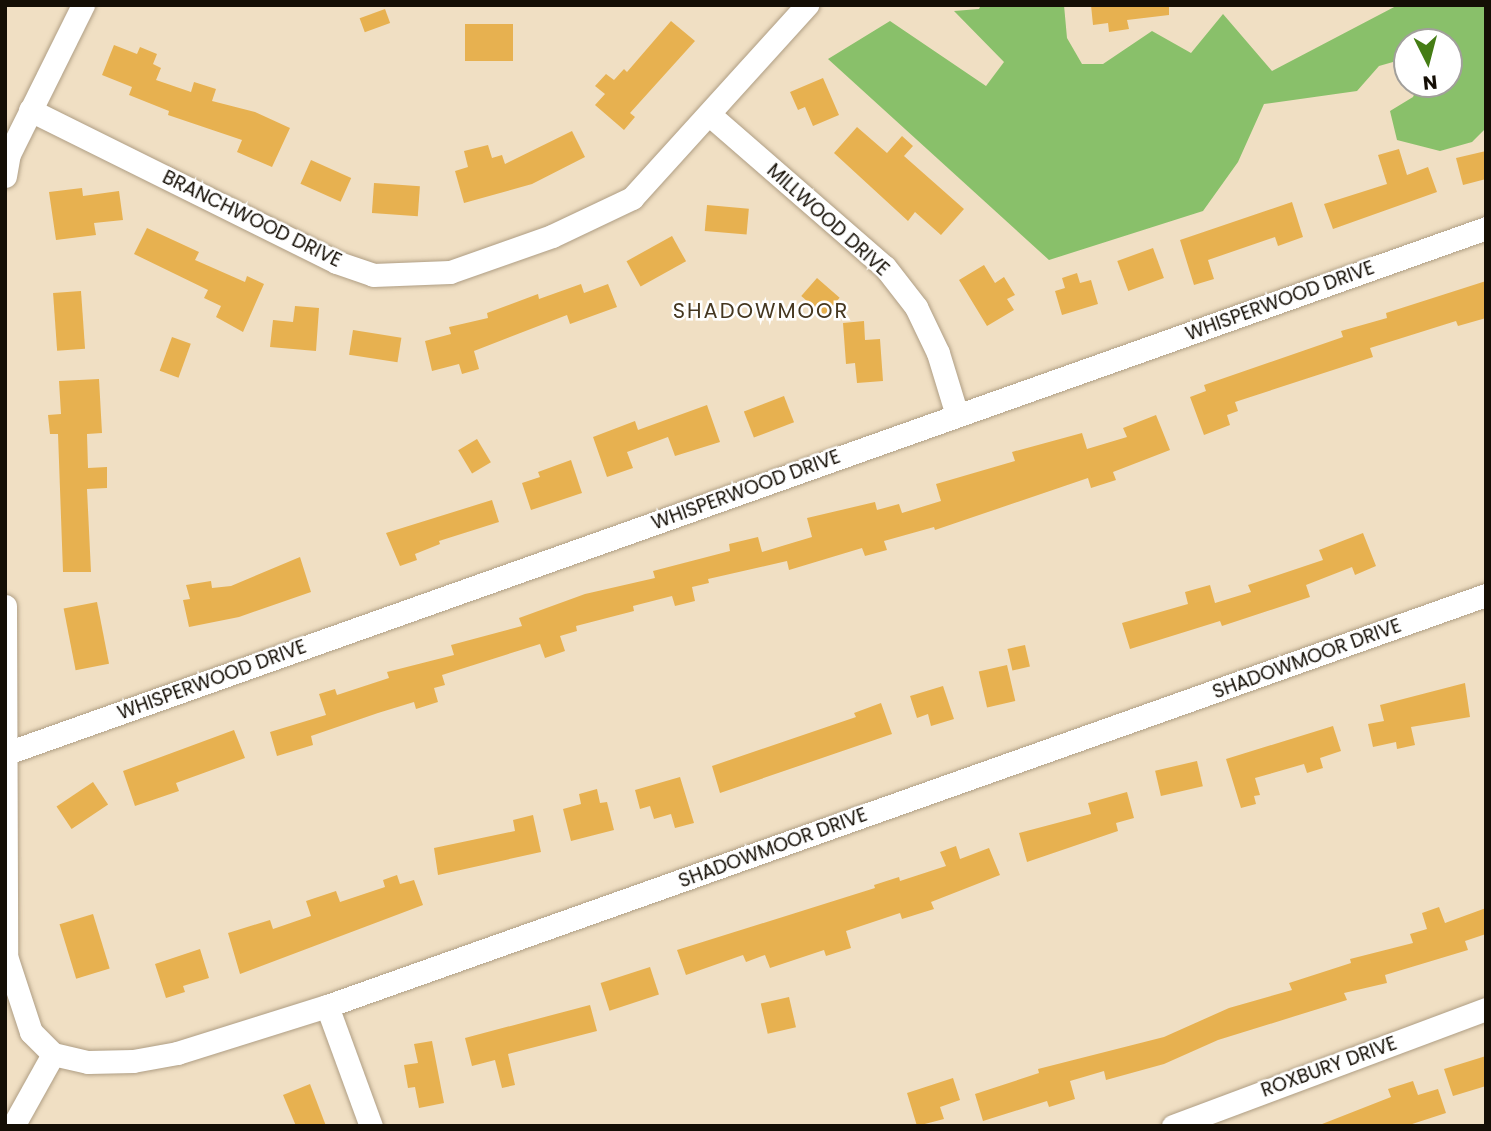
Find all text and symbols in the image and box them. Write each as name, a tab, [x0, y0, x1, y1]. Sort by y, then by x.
north arrow	[1393, 28, 1463, 98]
text: N	[1422, 68, 1439, 97]
street label: MILLWOOD DRIVE	[762, 159, 894, 281]
street label: BRANCHWOOD DRIVE	[159, 166, 345, 272]
street label: WHISPERWOOD DRIVE	[1183, 256, 1377, 346]
district label: SHADOWMOOR	[674, 298, 848, 324]
street label: WHISPERWOOD DRIVE	[649, 445, 843, 535]
street label: SHADOWMOOR DRIVE	[1210, 614, 1404, 704]
street label: WHISPERWOOD DRIVE	[115, 635, 309, 725]
street label: SHADOWMOOR DRIVE	[676, 803, 870, 893]
street label: ROXBURY DRIVE	[1258, 1032, 1400, 1102]

